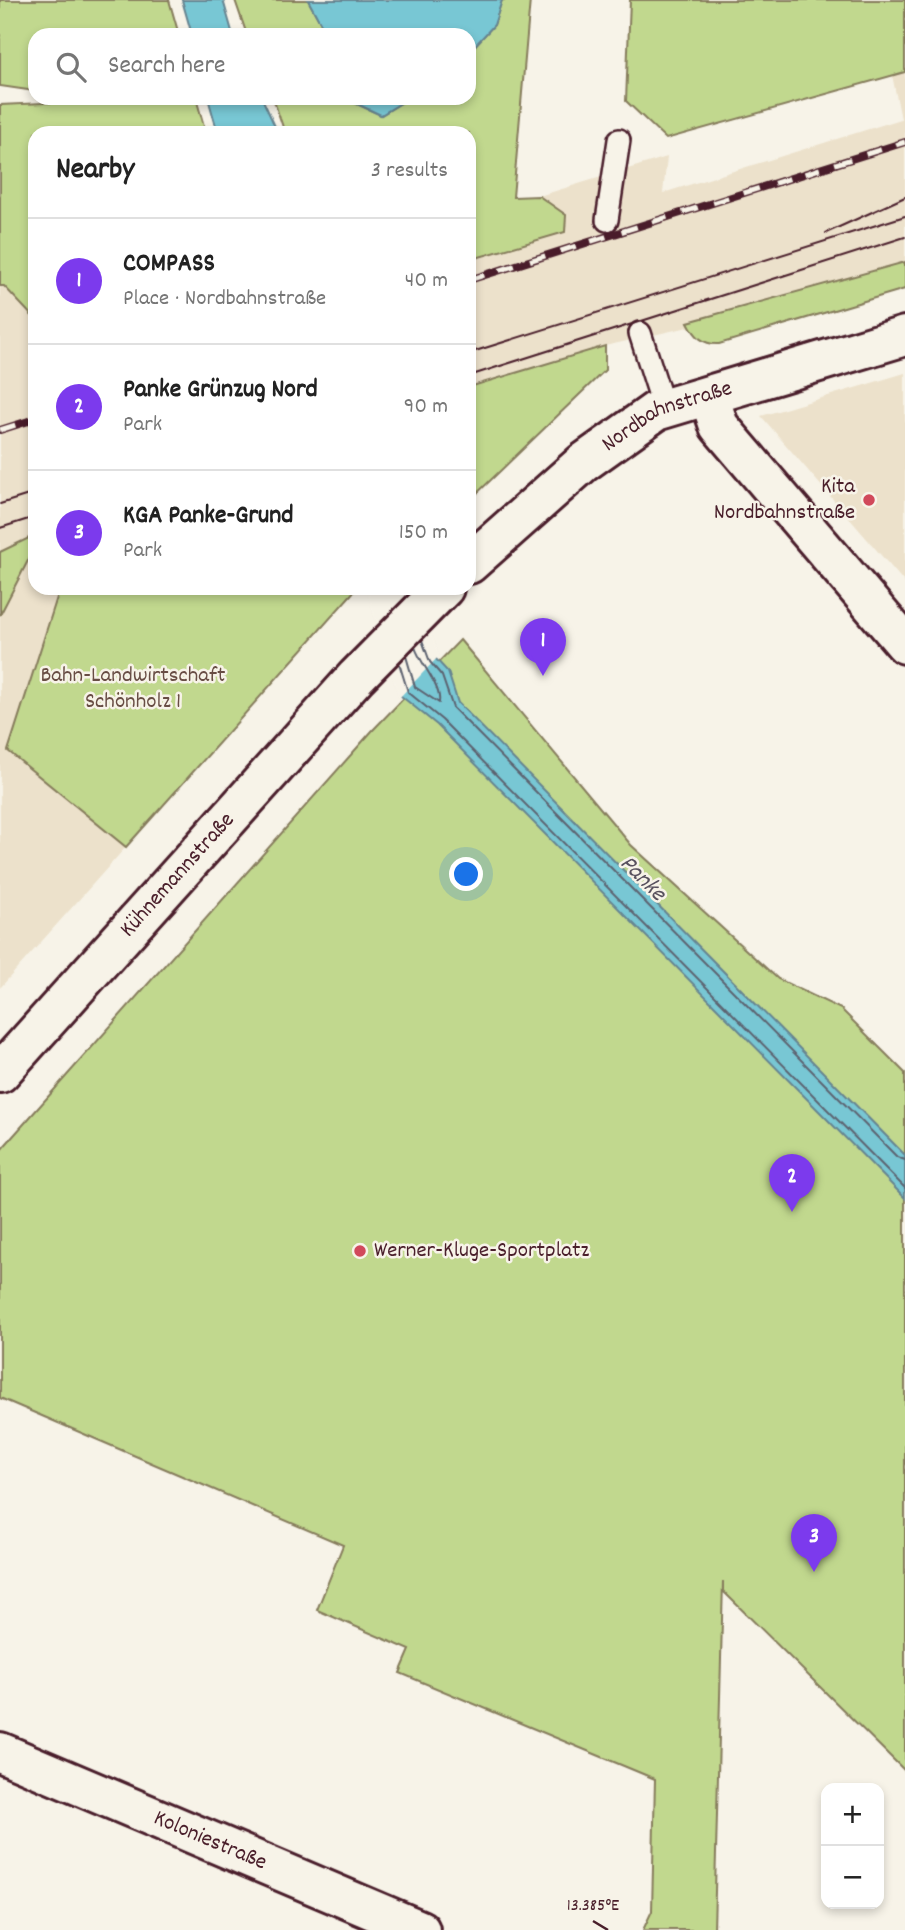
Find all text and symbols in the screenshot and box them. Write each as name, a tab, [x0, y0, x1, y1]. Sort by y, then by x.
search box	[28, 28, 476, 105]
icon: search	[52, 48, 90, 86]
text: Search here	[108, 48, 226, 85]
text: Nearby	[56, 150, 134, 193]
text: 3 results	[371, 155, 448, 188]
text: COMPASS	[123, 246, 215, 283]
text: 1	[76, 265, 82, 298]
text: 40 m	[405, 265, 448, 298]
text: Place · Nordbahnstraße	[123, 283, 326, 316]
text: Panke Grünzug Nord	[123, 372, 318, 409]
street label: Nordbahnstraße	[595, 372, 736, 461]
text: 2	[74, 391, 84, 424]
text: 90 m	[404, 391, 448, 424]
text: Park	[123, 409, 162, 442]
place label: Kita Nordbahnstraße	[714, 471, 856, 530]
marker: Kita Nordbahnstraße	[861, 492, 877, 508]
text: KGA Panke-Grund	[123, 498, 293, 535]
text: 3	[74, 517, 84, 550]
text: 150 m	[399, 517, 448, 550]
text: Park	[123, 535, 162, 568]
pin: 1	[520, 618, 566, 676]
park label: Bahn-Landwirtschaft Schönholz 1	[40, 660, 226, 719]
street label: Kühnemannstraße	[113, 805, 243, 945]
water label: Panke	[611, 848, 674, 911]
your location	[449, 857, 483, 891]
pin: 2	[769, 1154, 815, 1212]
place label: Werner-Kluge-Sportplatz	[374, 1235, 589, 1268]
marker: Werner-Kluge-Sportplatz	[352, 1243, 368, 1259]
pin: 3	[791, 1514, 837, 1572]
map controls	[821, 1783, 884, 1909]
button: +	[821, 1783, 884, 1846]
street label: Koloniestraße	[148, 1802, 272, 1880]
button: −	[821, 1846, 884, 1909]
text: 13.385°E	[567, 1894, 619, 1919]

